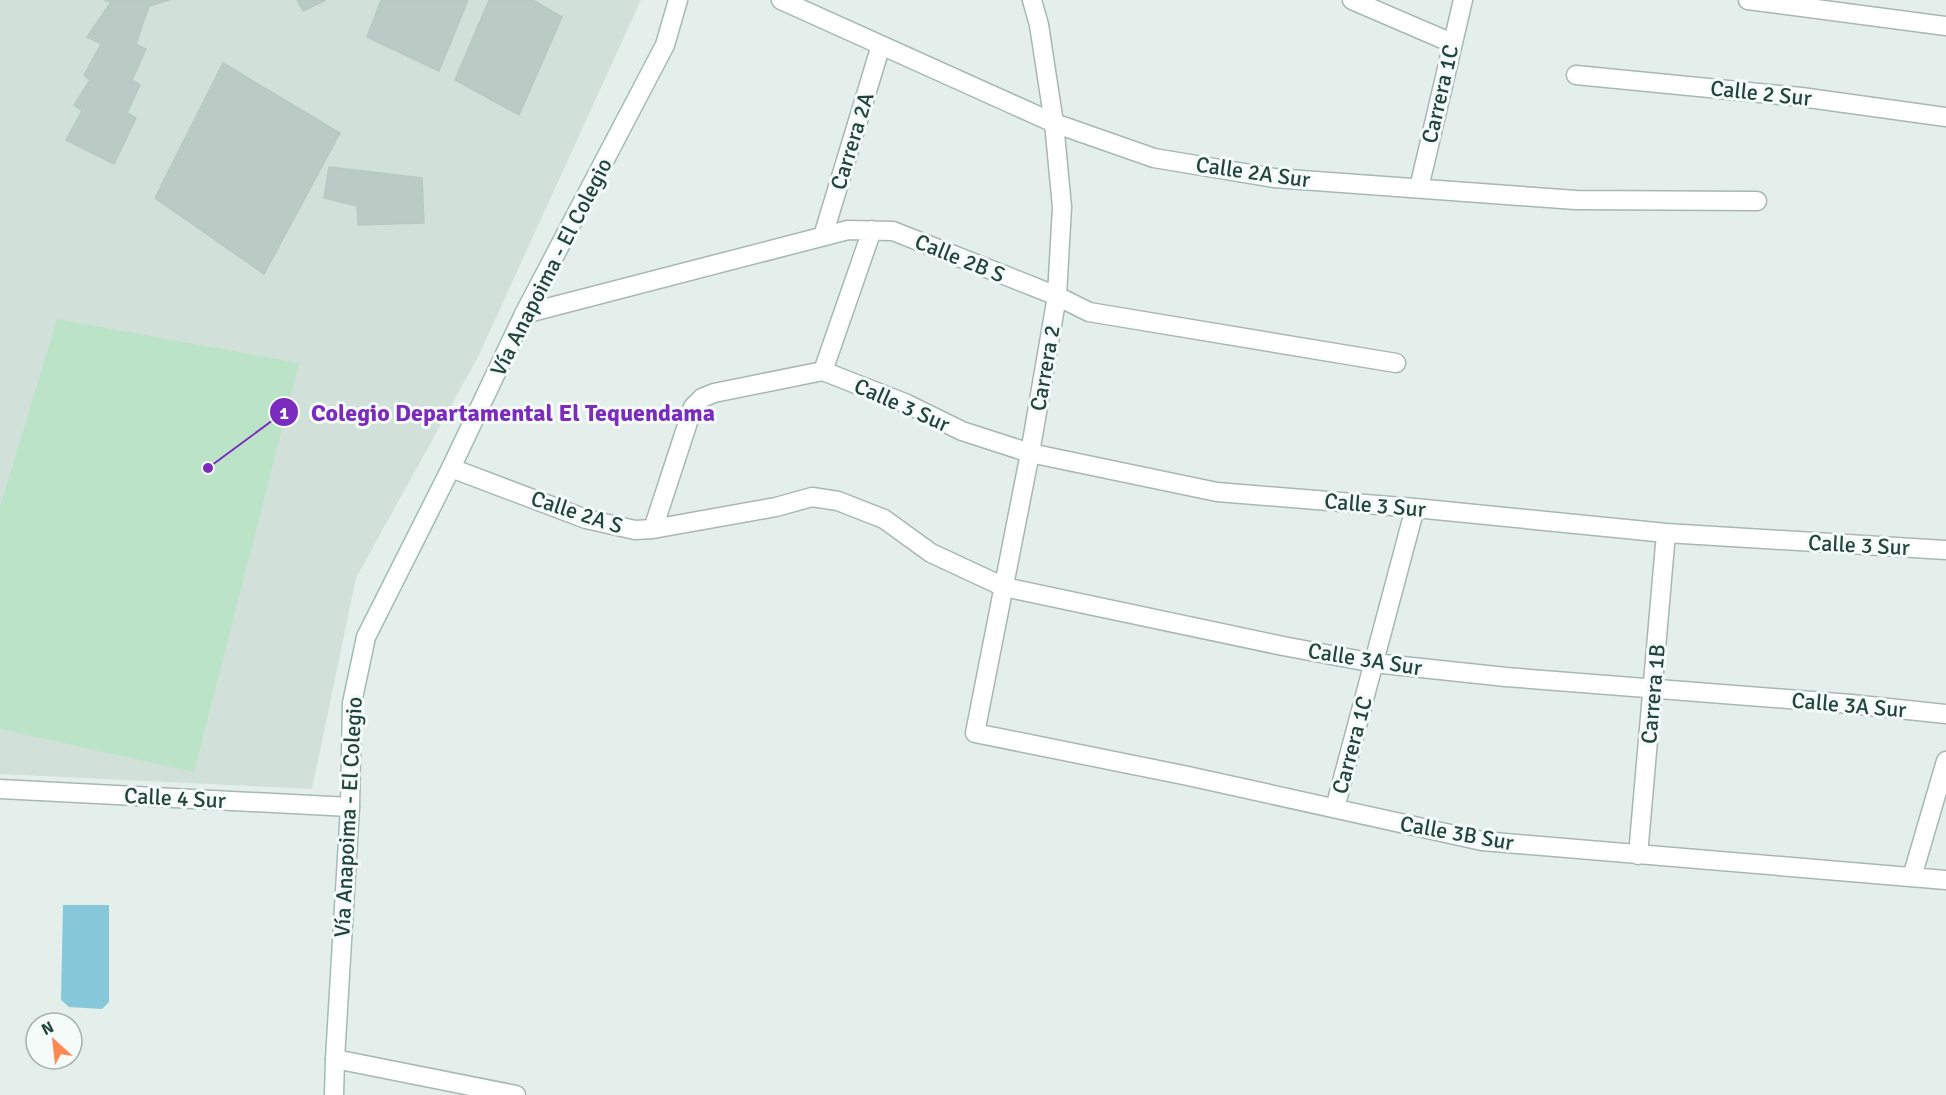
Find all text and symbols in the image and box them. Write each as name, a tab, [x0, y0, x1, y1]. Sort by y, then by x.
street label: Carrera 1C	[1416, 42, 1464, 146]
street label: Calle 2 Sur	[1709, 74, 1813, 112]
street label: Carrera 2A	[824, 89, 880, 193]
street label: Calle 2A Sur	[1194, 151, 1312, 193]
street label: Vía Anapoima - El Colegio	[484, 154, 618, 380]
street label: Calle 2B S	[911, 228, 1009, 288]
street label: Carrera 2	[1024, 323, 1066, 413]
street label: Calle 3 Sur	[850, 372, 954, 438]
callout: Colegio Departamental El Tequendama	[269, 391, 727, 433]
text: Colegio Departamental El Tequendama	[311, 398, 715, 428]
text: 1	[279, 402, 289, 424]
street label: Calle 2A S	[528, 484, 626, 540]
street label: Calle 3 Sur	[1323, 487, 1427, 523]
street label: Calle 3 Sur	[1808, 529, 1910, 561]
street label: Calle 3A Sur	[1306, 637, 1424, 681]
street label: Carrera 1B	[1635, 643, 1671, 745]
street label: Calle 3A Sur	[1790, 687, 1908, 723]
street label: Carrera 1C	[1326, 693, 1378, 797]
street label: Vía Anapoima - El Colegio	[328, 696, 368, 938]
street label: Calle 4 Sur	[124, 782, 226, 814]
street label: Calle 3B Sur	[1398, 810, 1516, 856]
north arrow	[24, 1011, 84, 1071]
text: N	[38, 1017, 57, 1040]

